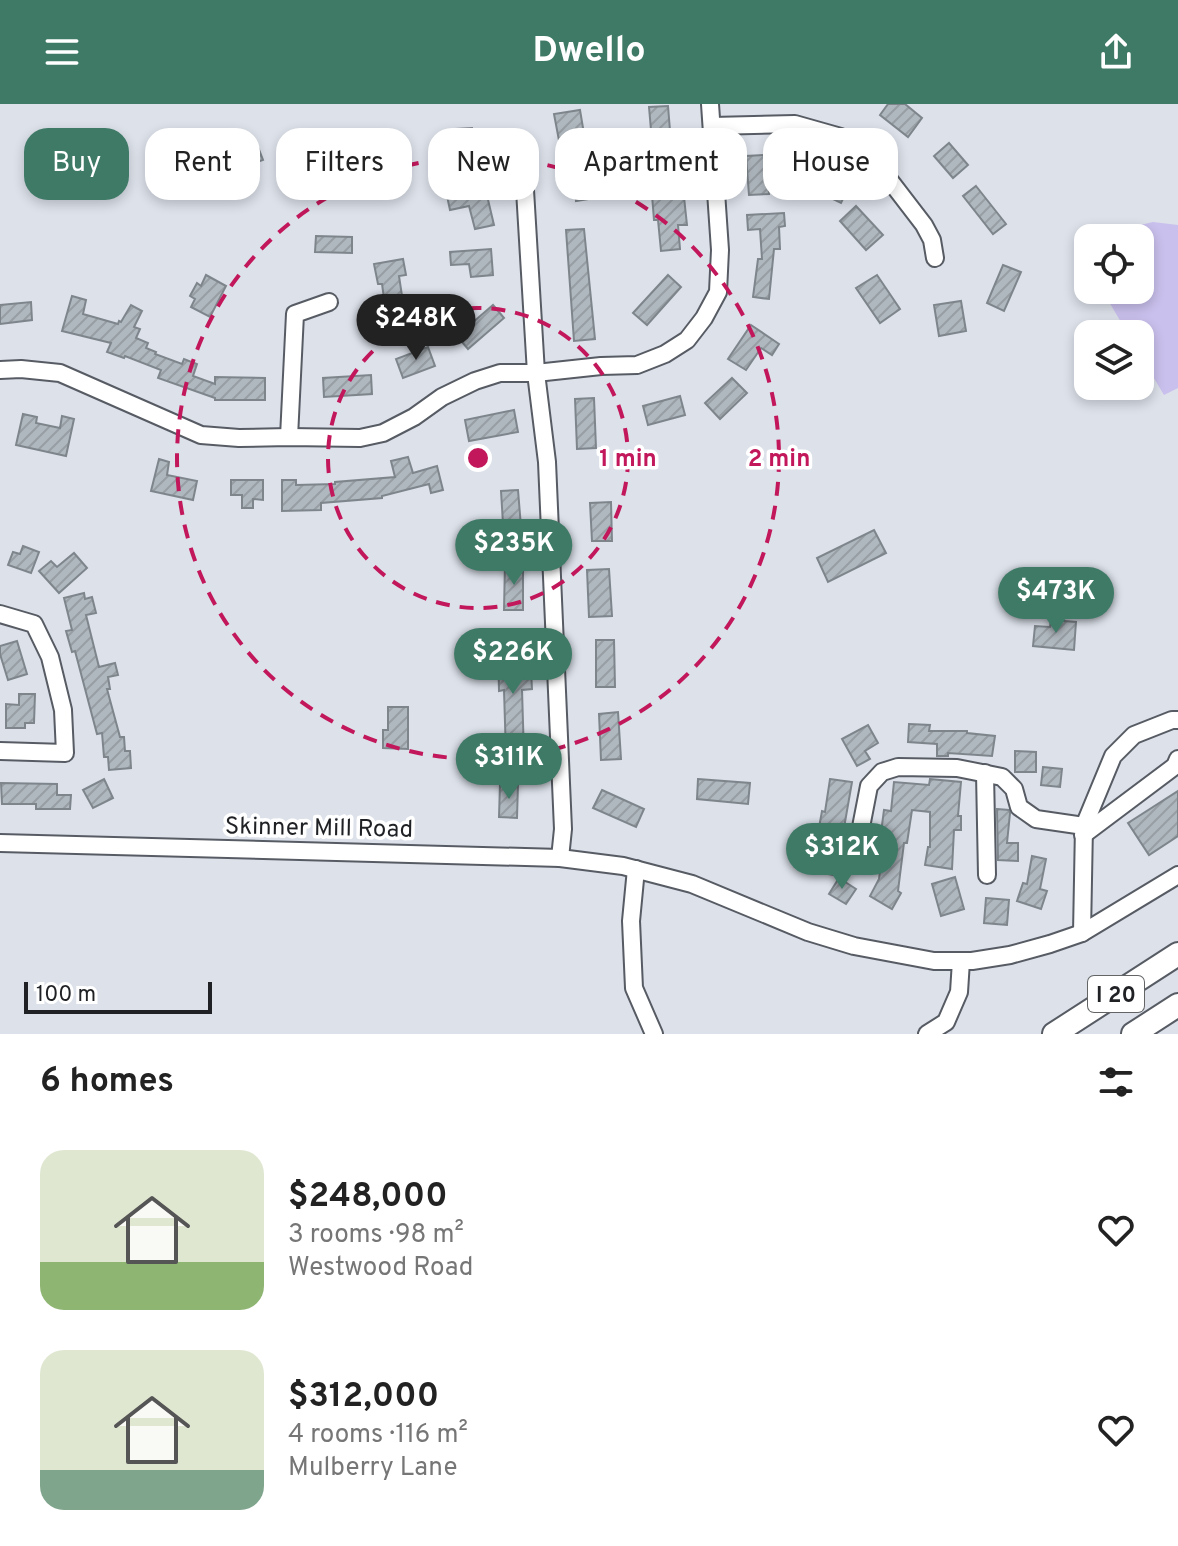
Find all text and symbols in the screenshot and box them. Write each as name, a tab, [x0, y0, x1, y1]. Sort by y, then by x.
text: Dwello	[532, 29, 646, 75]
icon: menu	[40, 30, 84, 74]
icon: share	[1094, 30, 1138, 74]
chip: Buy	[24, 128, 129, 200]
chip: Rent	[145, 128, 260, 200]
chip: Filters	[276, 128, 412, 200]
chip: New	[428, 128, 539, 200]
chip: Apartment	[555, 128, 747, 200]
chip: House	[763, 128, 898, 200]
map controls	[1074, 224, 1154, 400]
button: locate	[1074, 224, 1154, 304]
pin: $248K	[360, 294, 472, 362]
text: $248K	[375, 303, 457, 336]
button: layers	[1074, 320, 1154, 400]
centre of rings	[464, 444, 492, 472]
text: 1 min	[599, 445, 657, 475]
text: 2 min	[748, 445, 810, 475]
pin: $235K	[458, 519, 570, 587]
text: $235K	[473, 528, 555, 561]
pin: $473K	[1000, 567, 1112, 635]
text: $473K	[1016, 576, 1096, 609]
pin: $226K	[457, 628, 569, 696]
text: $226K	[472, 637, 554, 670]
pin: $311K	[453, 733, 565, 801]
text: $311K	[474, 742, 544, 775]
street label: Skinner Mill Road	[225, 812, 413, 846]
pin: $312K	[786, 823, 898, 891]
text: $312K	[804, 832, 880, 865]
road number: I 20	[1088, 976, 1144, 1012]
scale bar	[24, 978, 212, 1014]
text: 100 m	[36, 982, 96, 1009]
icon: filters	[1094, 1060, 1138, 1104]
text: 6 homes	[40, 1061, 174, 1104]
text: $248,000	[288, 1176, 448, 1219]
icon: home	[104, 1182, 200, 1278]
icon: heart	[1094, 1208, 1138, 1252]
text: 3 rooms · 98 m²	[288, 1219, 464, 1252]
text: Westwood Road	[288, 1252, 473, 1285]
text: $312,000	[288, 1376, 439, 1419]
icon: home	[104, 1382, 200, 1478]
icon: heart	[1094, 1408, 1138, 1452]
text: 4 rooms · 116 m²	[288, 1419, 468, 1452]
text: Mulberry Lane	[288, 1452, 457, 1485]

